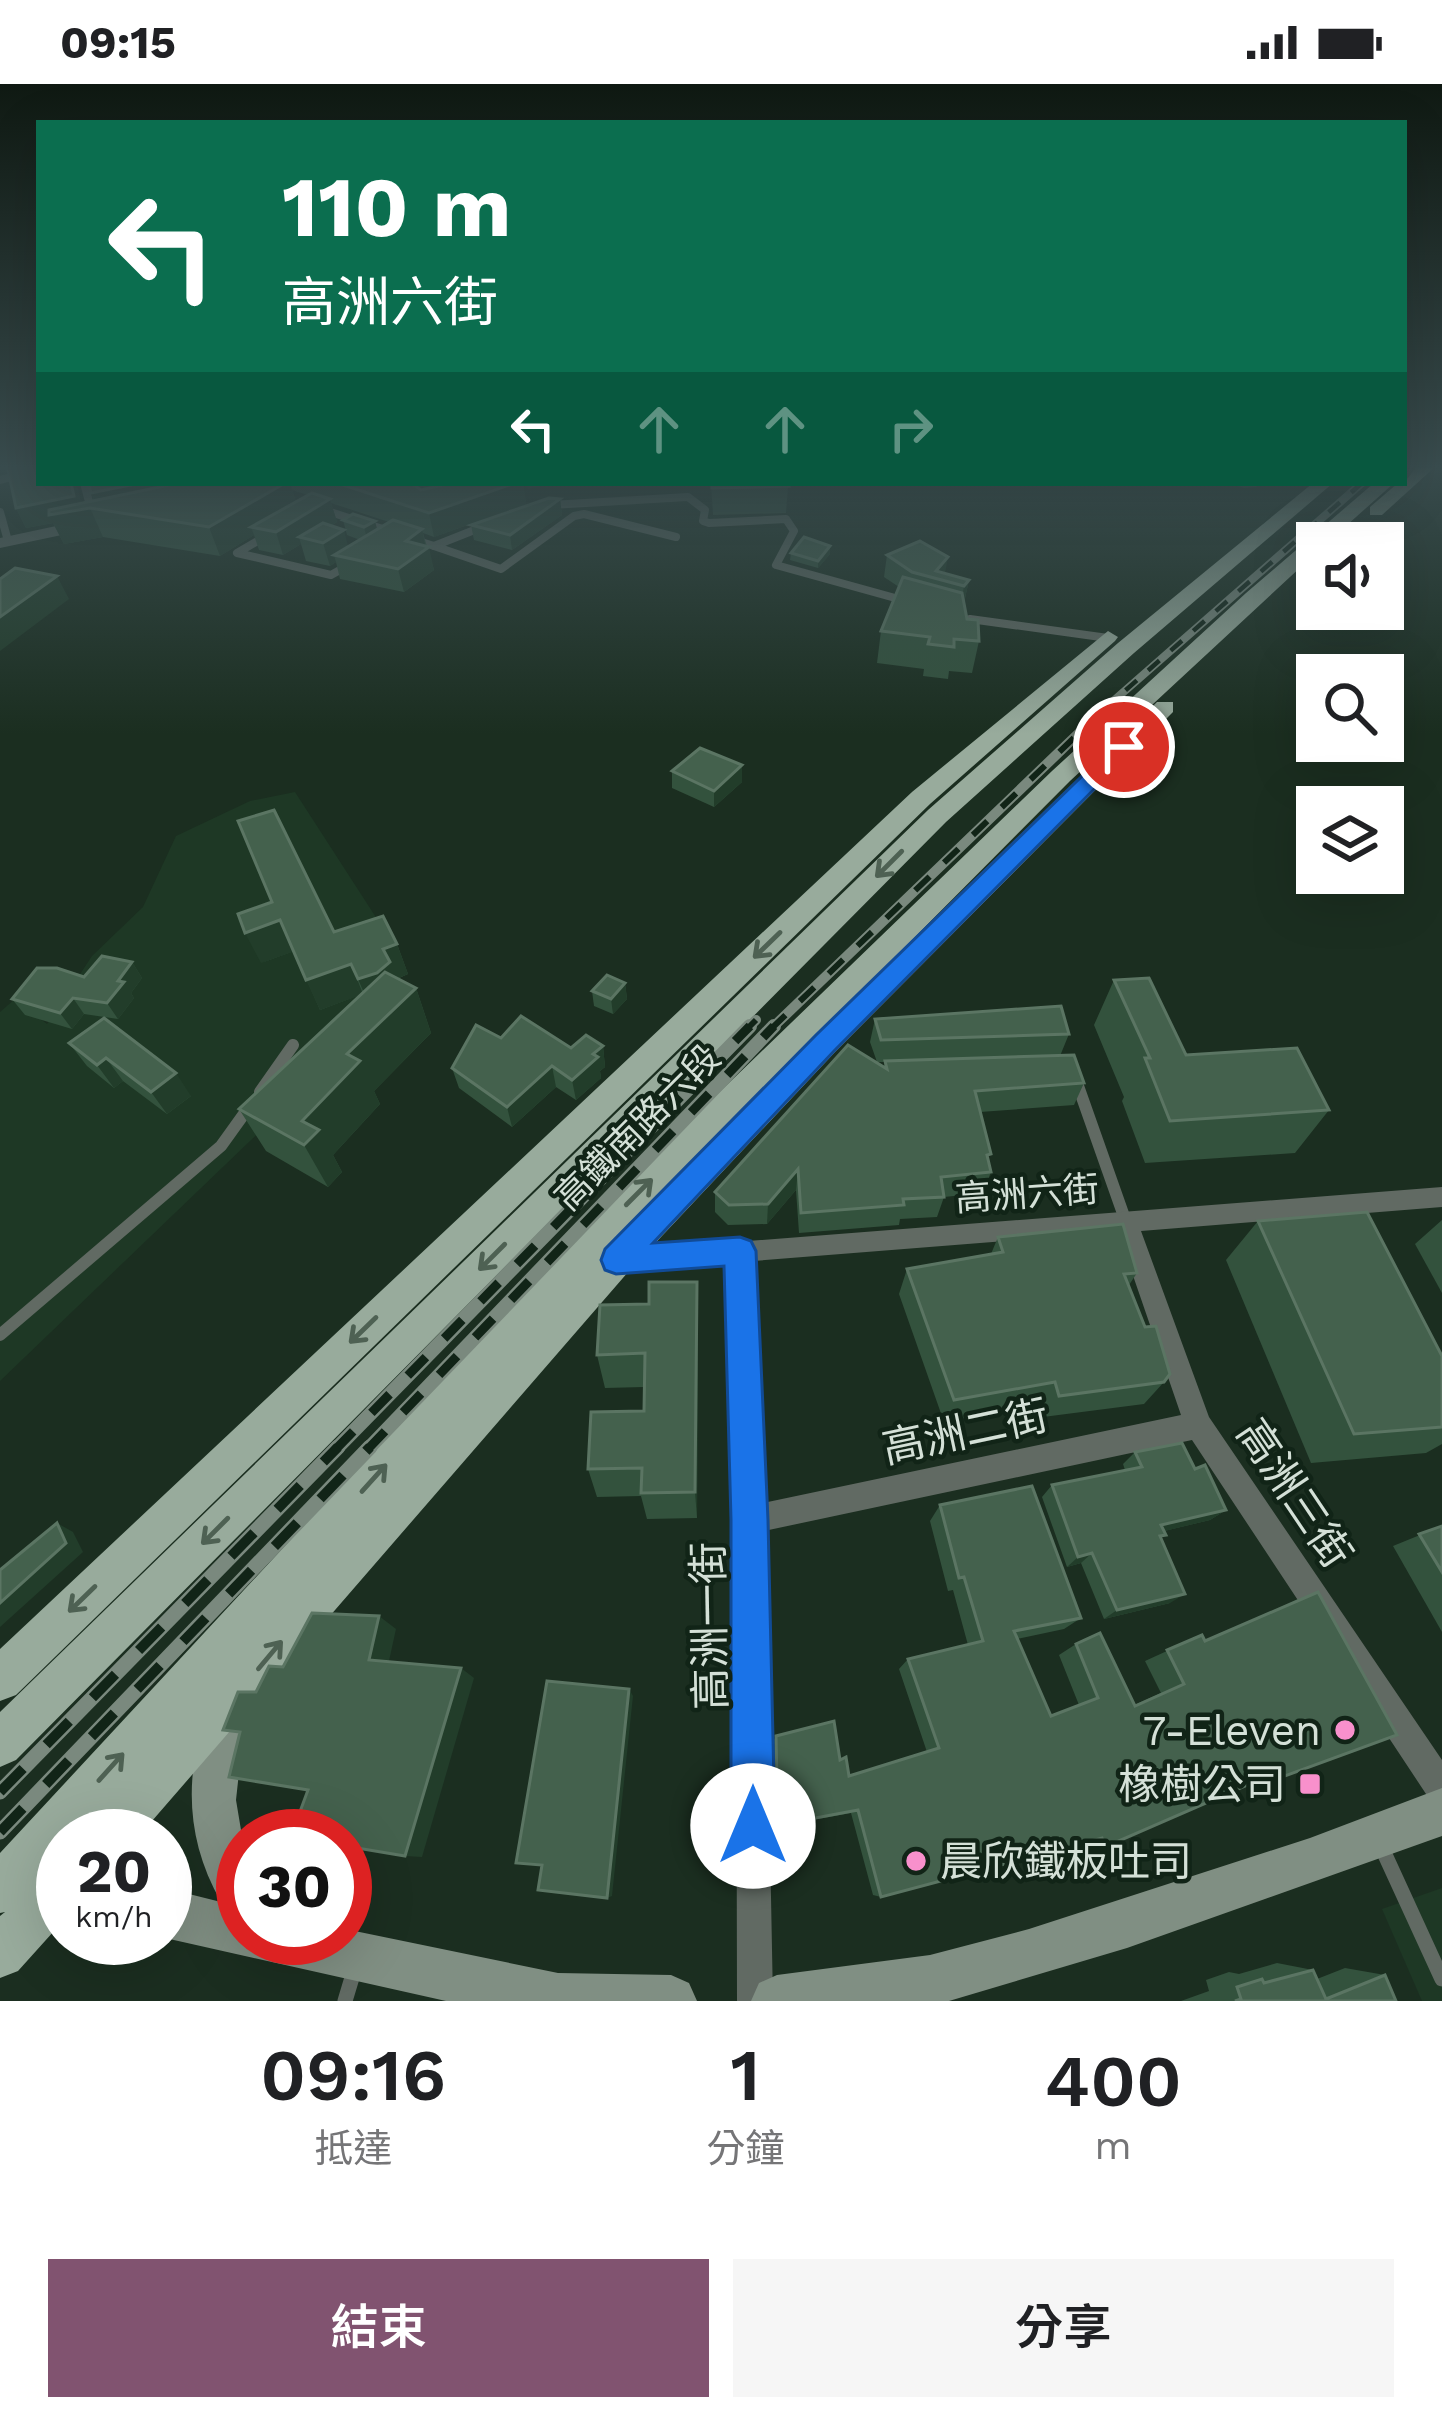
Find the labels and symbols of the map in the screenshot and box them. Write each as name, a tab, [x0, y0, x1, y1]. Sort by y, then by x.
pin	[1073, 696, 1175, 798]
one-way arrow	[875, 850, 904, 878]
one-way arrow	[753, 930, 782, 958]
street label: 高鐵南路六段	[546, 1036, 729, 1219]
street label: 高洲六街	[954, 1168, 1100, 1220]
one-way arrow	[624, 1178, 653, 1207]
one-way arrow	[478, 1242, 507, 1271]
one-way arrow	[349, 1315, 379, 1343]
street label: 高洲二街	[878, 1390, 1052, 1473]
street label: 高洲三街	[1227, 1410, 1362, 1577]
one-way arrow	[360, 1464, 387, 1494]
one-way arrow	[201, 1516, 230, 1545]
street label: 高洲一街	[684, 1542, 735, 1710]
one-way arrow	[68, 1585, 97, 1613]
one-way arrow	[255, 1640, 283, 1671]
place label: 7-Eleven	[1143, 1706, 1321, 1755]
marker: 7-Eleven	[1332, 1717, 1358, 1743]
one-way arrow	[97, 1752, 125, 1782]
place label: 橡樹公司	[1118, 1760, 1286, 1809]
position arrow	[690, 1763, 816, 1889]
marker: 橡樹公司	[1297, 1771, 1323, 1797]
speed limit sign: 30	[216, 1809, 372, 1965]
place label: 晨欣鐵板吐司	[940, 1837, 1192, 1886]
marker: 晨欣鐵板吐司	[903, 1848, 929, 1874]

